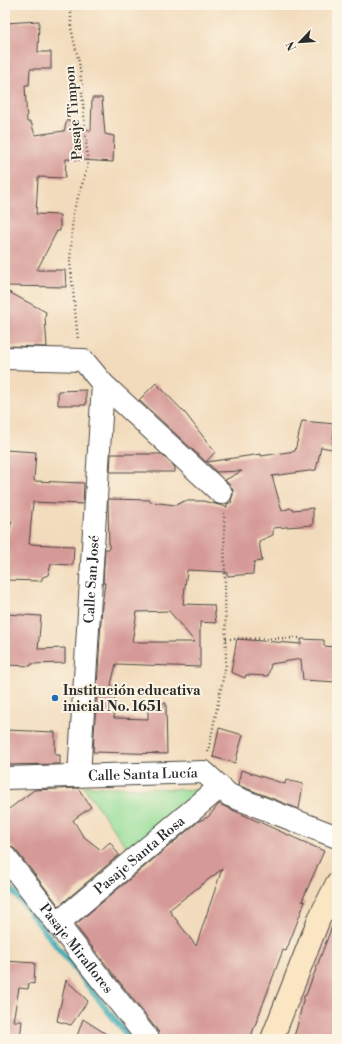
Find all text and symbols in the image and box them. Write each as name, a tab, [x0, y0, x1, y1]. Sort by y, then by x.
north arrow	[280, 22, 320, 62]
text: N	[284, 39, 300, 53]
street label: Pasaje Timpon	[61, 64, 87, 161]
street label: Calle San José	[80, 535, 104, 624]
place label: Institución educativa inicial No. 1651	[63, 682, 201, 716]
marker: Institución educativa inicial No. 1651	[50, 693, 60, 703]
street label: Calle Santa Lucía	[88, 764, 199, 785]
street label: Pasaje Santa Rosa	[91, 812, 190, 899]
street label: Pasaje Miraflores	[35, 900, 117, 997]

